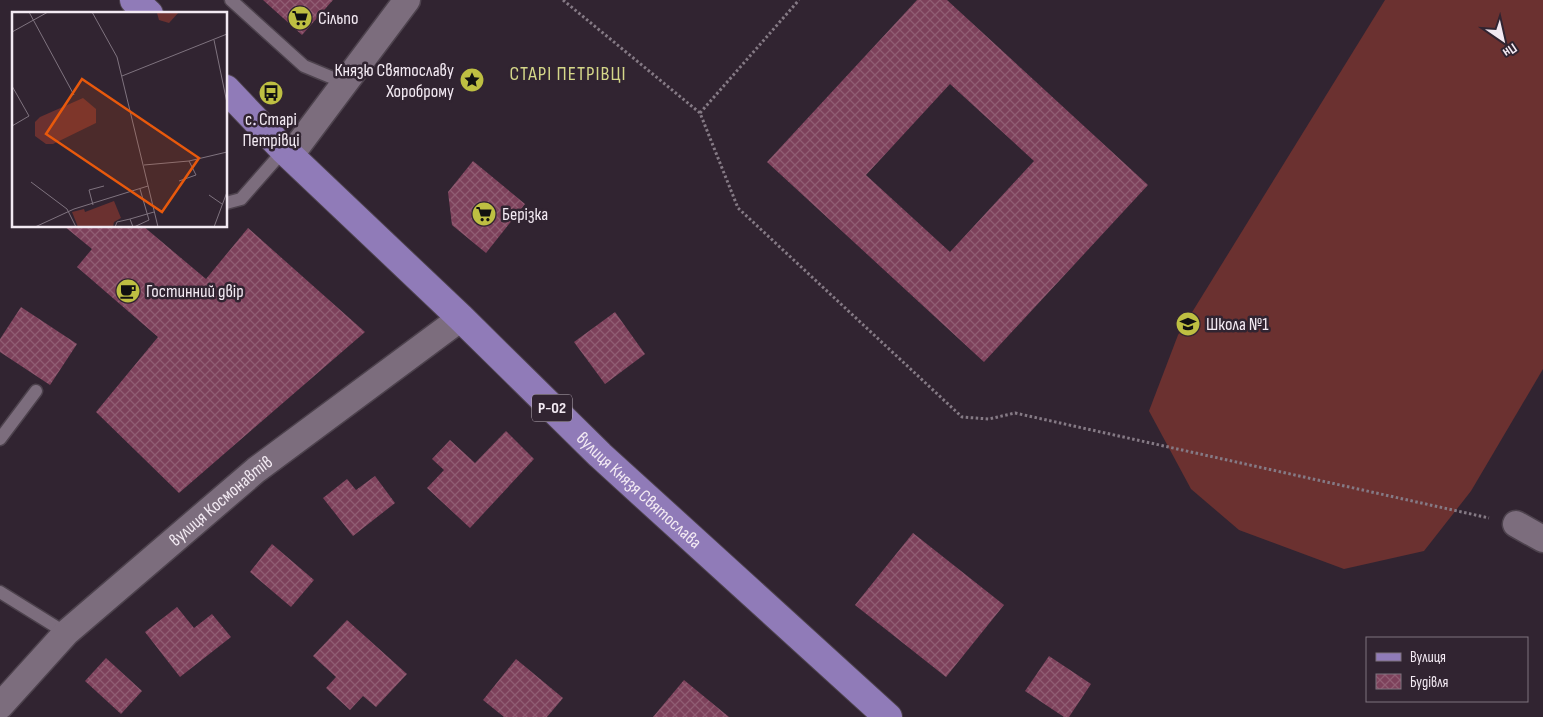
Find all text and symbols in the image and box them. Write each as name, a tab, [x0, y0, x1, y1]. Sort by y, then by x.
supermarket icon: Сільпо	[287, 5, 313, 31]
place label: Сільпо	[318, 8, 359, 29]
inset map	[12, 12, 228, 228]
north arrow	[1478, 15, 1528, 65]
text: Пн	[1500, 40, 1520, 61]
place label: Князю Святославу Хороброму	[334, 60, 454, 102]
district label: СТАРІ ПЕТРІВЦІ	[509, 62, 627, 86]
place icon: Князю Святославу Хороброму	[459, 67, 485, 93]
bus stop icon: с. Старі Петрівці	[258, 80, 284, 106]
place label: с. Старі Петрівці	[242, 109, 300, 151]
supermarket icon: Берізка	[471, 201, 497, 227]
place label: Берізка	[502, 204, 548, 225]
cafe icon: Гостинний двір	[115, 278, 141, 304]
place label: Гостинний двір	[146, 281, 244, 302]
school or university icon: Школа №1	[1175, 311, 1201, 337]
place label: Школа №1	[1206, 314, 1269, 335]
road number: Р-02	[532, 394, 572, 422]
street label: вулиця Князя Святослава	[572, 428, 706, 553]
street label: вулиця Космонавтів	[165, 451, 277, 550]
legend	[1366, 637, 1528, 702]
text: Вулиця	[1410, 648, 1446, 667]
text: Будівля	[1410, 673, 1449, 692]

